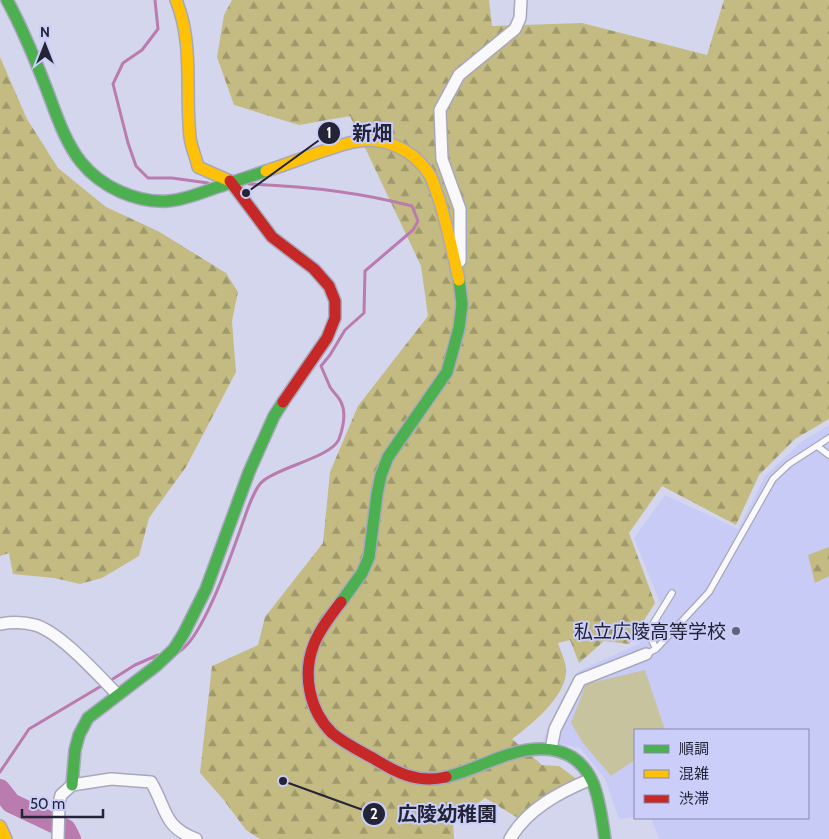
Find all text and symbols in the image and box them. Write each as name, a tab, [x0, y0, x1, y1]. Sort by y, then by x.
north arrow	[20, 20, 70, 70]
text: N	[40, 23, 50, 41]
callout: 新畑	[317, 115, 402, 150]
text: 新畑	[352, 121, 392, 145]
text: 1	[326, 124, 332, 142]
place label: 私立広陵高等学校	[574, 620, 726, 643]
marker: 私立広陵高等学校	[730, 625, 742, 637]
legend	[634, 729, 809, 819]
text: 順調	[679, 740, 709, 758]
text: 混雑	[679, 765, 709, 783]
scale bar	[22, 786, 104, 818]
text: 渋滞	[679, 790, 709, 808]
text: 50 m	[30, 795, 65, 813]
callout: 広陵幼稚園	[362, 796, 507, 831]
text: 広陵幼稚園	[397, 802, 497, 826]
text: 2	[370, 805, 378, 823]

